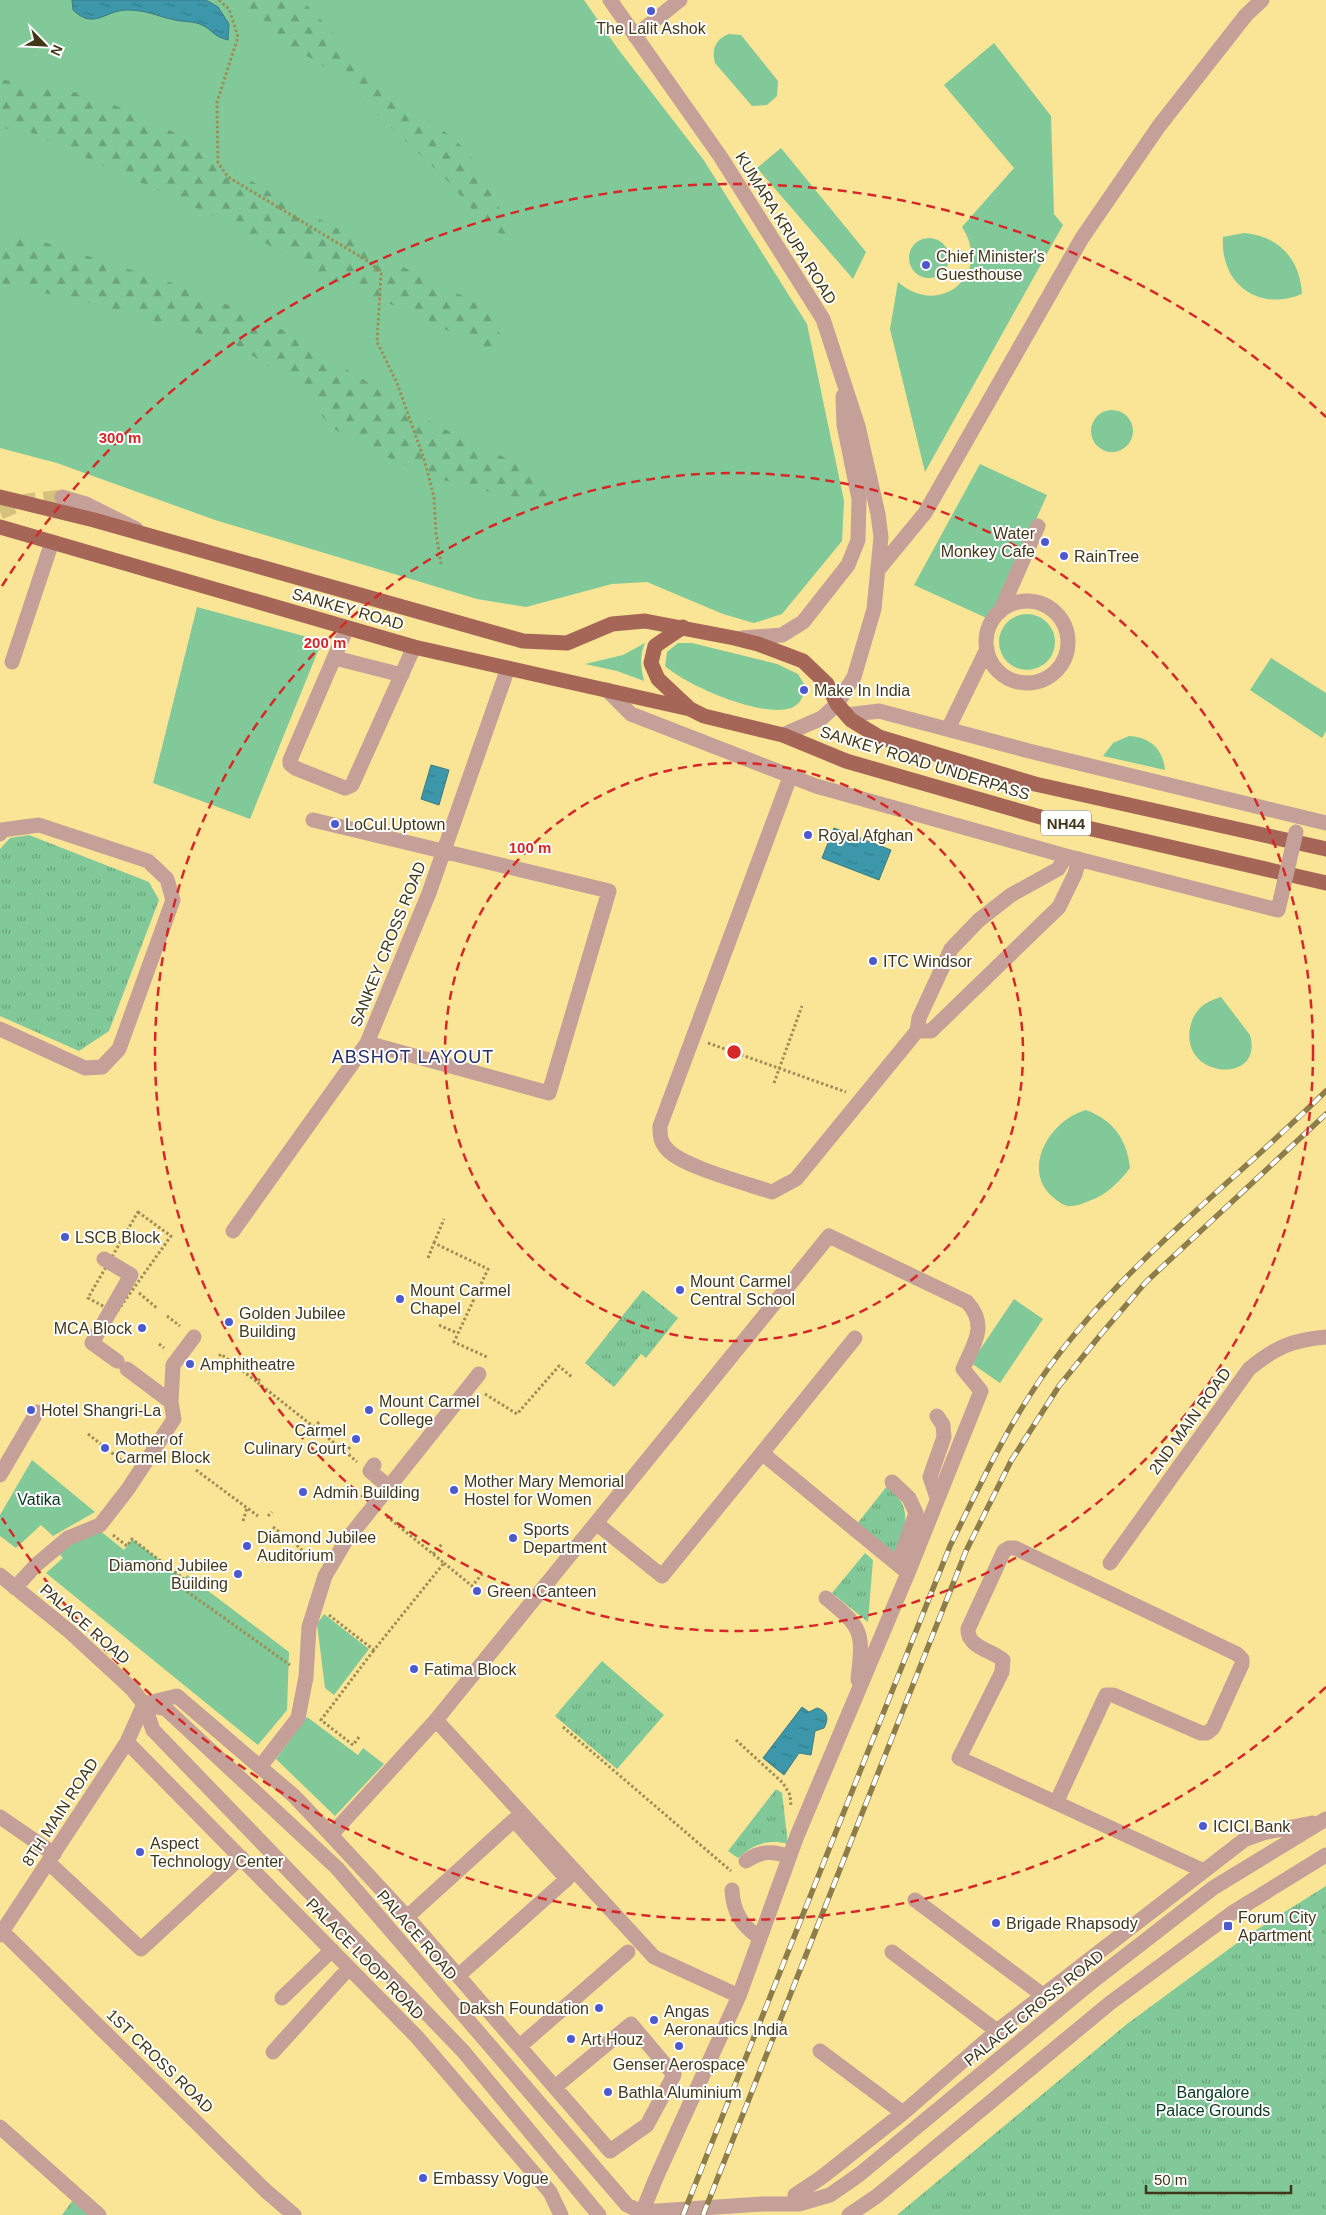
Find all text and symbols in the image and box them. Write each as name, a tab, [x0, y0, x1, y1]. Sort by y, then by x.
marker: The Lalit Ashok	[645, 5, 657, 17]
north arrow	[20, 20, 70, 70]
place label: The Lalit Ashok	[596, 20, 707, 37]
text: N	[48, 42, 66, 58]
street label: KUMARA KRUPA ROAD	[732, 149, 840, 307]
place label: Chief Minister's Guesthouse	[936, 248, 1045, 283]
marker: Chief Minister's Guesthouse	[920, 259, 932, 271]
text: 300 m	[99, 429, 141, 446]
place label: Water Monkey Cafe	[941, 525, 1036, 560]
marker: Water Monkey Cafe	[1039, 536, 1051, 548]
place label: RainTree	[1074, 548, 1139, 565]
marker: RainTree	[1058, 550, 1070, 562]
street label: SANKEY ROAD	[290, 585, 406, 633]
text: 200 m	[304, 634, 346, 651]
place label: Make In India	[814, 682, 910, 699]
marker: Make In India	[798, 684, 810, 696]
street label: SANKEY ROAD UNDERPASS	[818, 723, 1032, 803]
road number: NH44	[1041, 810, 1091, 836]
place label: LoCul.Uptown	[345, 816, 446, 833]
marker: LoCul.Uptown	[329, 818, 341, 830]
place label: Royal Afghan	[818, 827, 913, 844]
marker: Royal Afghan	[802, 829, 814, 841]
text: 100 m	[509, 839, 551, 856]
street label: SANKEY CROSS ROAD	[347, 859, 429, 1029]
place label: ITC Windsor	[883, 953, 973, 970]
marker: ITC Windsor	[867, 955, 879, 967]
centre of rings	[725, 1043, 743, 1061]
district label: ABSHOT LAYOUT	[332, 1047, 494, 1067]
place label: LSCB Block	[75, 1229, 161, 1246]
marker: LSCB Block	[59, 1231, 71, 1243]
place label: Mount Carmel Central School	[690, 1273, 795, 1308]
place label: Mount Carmel Chapel	[410, 1282, 510, 1317]
marker: Mount Carmel Central School	[674, 1284, 686, 1296]
marker: Mount Carmel Chapel	[394, 1293, 406, 1305]
place label: Golden Jubilee Building	[239, 1305, 346, 1340]
marker: Golden Jubilee Building	[223, 1316, 235, 1328]
place label: MCA Block	[54, 1320, 133, 1337]
marker: MCA Block	[136, 1322, 148, 1334]
place label: Amphitheatre	[200, 1356, 295, 1373]
marker: Amphitheatre	[184, 1358, 196, 1370]
street label: 2ND MAIN ROAD	[1146, 1365, 1234, 1477]
place label: Mount Carmel College	[379, 1393, 479, 1428]
place label: Hotel Shangri-La	[41, 1402, 161, 1419]
marker: Hotel Shangri-La	[25, 1404, 37, 1416]
marker: Mount Carmel College	[363, 1404, 375, 1416]
place label: Carmel Culinary Court	[244, 1422, 347, 1457]
place label: Mother of Carmel Block	[115, 1431, 211, 1466]
marker: Carmel Culinary Court	[350, 1433, 362, 1445]
marker: Mother of Carmel Block	[99, 1442, 111, 1454]
place label: Mother Mary Memorial Hostel for Women	[464, 1473, 624, 1508]
place label: Admin Building	[313, 1484, 420, 1501]
marker: Mother Mary Memorial Hostel for Women	[448, 1484, 460, 1496]
marker: Admin Building	[297, 1486, 309, 1498]
park label: Vatika	[17, 1491, 61, 1508]
place label: Sports Department	[523, 1521, 607, 1556]
place label: Diamond Jubilee Auditorium	[257, 1529, 376, 1564]
marker: Sports Department	[507, 1532, 519, 1544]
marker: Diamond Jubilee Auditorium	[241, 1540, 253, 1552]
place label: Diamond Jubilee Building	[109, 1557, 228, 1592]
marker: Diamond Jubilee Building	[232, 1568, 244, 1580]
street label: PALACE ROAD	[37, 1581, 133, 1667]
place label: Green Canteen	[487, 1583, 596, 1600]
marker: Green Canteen	[471, 1585, 483, 1597]
place label: Fatima Block	[424, 1661, 517, 1678]
marker: Fatima Block	[408, 1663, 420, 1675]
street label: 8TH MAIN ROAD	[19, 1755, 101, 1869]
place label: ICICI Bank	[1213, 1818, 1291, 1835]
marker: ICICI Bank	[1197, 1820, 1209, 1832]
place label: Aspect Technology Center	[150, 1835, 284, 1870]
marker: Aspect Technology Center	[134, 1846, 146, 1858]
street label: PALACE ROAD	[374, 1887, 460, 1983]
street label: PALACE LOOP ROAD	[303, 1895, 427, 2023]
place label: Forum City Apartment	[1238, 1909, 1316, 1944]
place label: Brigade Rhapsody	[1006, 1915, 1138, 1932]
marker: Brigade Rhapsody	[990, 1917, 1002, 1929]
marker: Forum City Apartment	[1222, 1920, 1234, 1932]
street label: PALACE CROSS ROAD	[961, 1947, 1107, 2069]
place label: Daksh Foundation	[459, 2000, 589, 2017]
marker: Daksh Foundation	[593, 2002, 605, 2014]
place label: Angas Aeronautics India	[664, 2003, 788, 2038]
street label: 1ST CROSS ROAD	[103, 2006, 217, 2116]
marker: Angas Aeronautics India	[648, 2014, 660, 2026]
place label: Art Houz	[581, 2031, 643, 2048]
marker: Art Houz	[565, 2033, 577, 2045]
marker: Genser Aerospace	[673, 2040, 685, 2052]
place label: Genser Aerospace	[613, 2056, 745, 2073]
place label: Bathla Aluminium	[618, 2084, 742, 2101]
park label: Bangalore Palace Grounds	[1156, 2084, 1270, 2119]
marker: Bathla Aluminium	[602, 2086, 614, 2098]
scale bar	[1146, 2162, 1291, 2194]
place label: Embassy Vogue	[433, 2170, 549, 2187]
text: 50 m	[1154, 2171, 1187, 2188]
marker: Embassy Vogue	[417, 2172, 429, 2184]

